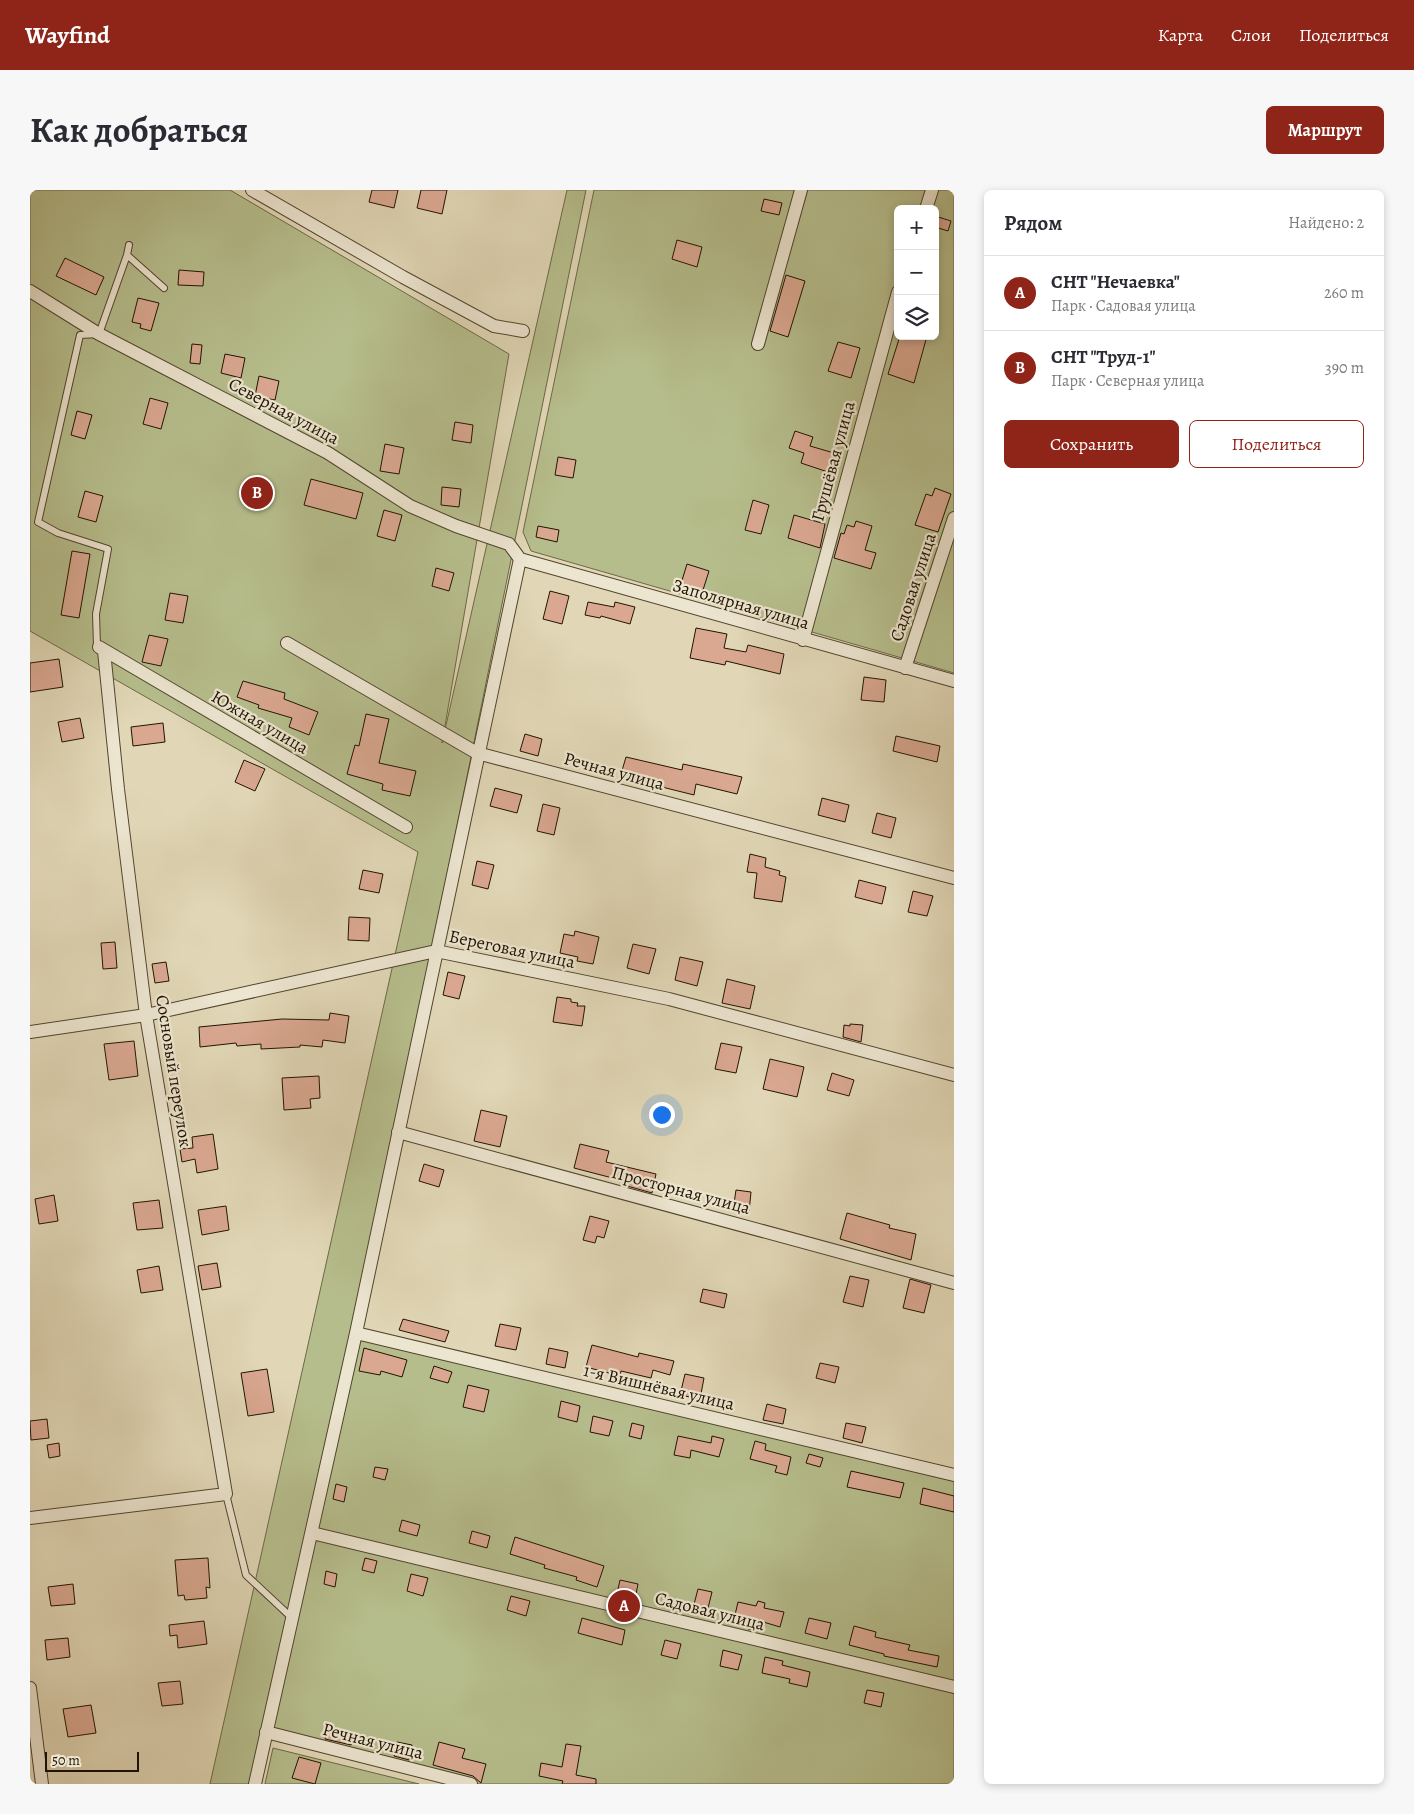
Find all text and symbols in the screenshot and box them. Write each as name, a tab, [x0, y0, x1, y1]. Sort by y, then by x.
text: Wayfind	[25, 19, 110, 51]
text: Карта	[1158, 23, 1203, 47]
text: Слои	[1231, 23, 1271, 47]
text: Поделиться	[1299, 23, 1389, 47]
text: Как добраться	[30, 106, 248, 154]
button: Маршрут	[1266, 106, 1384, 154]
map controls	[894, 205, 939, 340]
button: +	[894, 205, 939, 250]
text: Рядом	[1004, 209, 1062, 237]
text: Найдено: 2	[1288, 212, 1364, 234]
button: −	[894, 250, 939, 295]
text: СНТ "Нечаевка"	[1051, 269, 1180, 295]
text: A	[1015, 282, 1025, 304]
text: 260 m	[1324, 282, 1364, 304]
button: layers	[894, 295, 939, 340]
text: Парк · Садовая улица	[1051, 295, 1196, 317]
text: СНТ "Труд-1"	[1051, 344, 1156, 370]
text: B	[1015, 357, 1025, 379]
text: 390 m	[1325, 357, 1364, 379]
text: Парк · Северная улица	[1051, 370, 1204, 392]
street label: Северная улица	[224, 372, 344, 451]
street label: Грушёвая улица	[805, 398, 861, 524]
button: Сохранить	[1004, 420, 1179, 468]
button: Поделиться	[1189, 420, 1364, 468]
pin: B	[241, 474, 273, 512]
street label: Садовая улица	[884, 529, 942, 644]
street label: Заполярная улица	[670, 573, 813, 635]
street label: Южная улица	[207, 684, 314, 760]
street label: Речная улица	[561, 746, 667, 796]
street label: Береговая улица	[447, 924, 578, 974]
street label: Сосновый переулок	[150, 993, 198, 1149]
your location	[649, 1102, 675, 1128]
street label: Просторная улица	[609, 1160, 754, 1220]
street label: 1-я Вишнёвая улица	[581, 1358, 738, 1416]
street label: Садовая улица	[652, 1586, 768, 1636]
pin: A	[608, 1587, 640, 1625]
street label: Речная улица	[320, 1717, 427, 1765]
scale bar	[45, 1749, 139, 1772]
text: 50 m	[52, 1751, 80, 1770]

